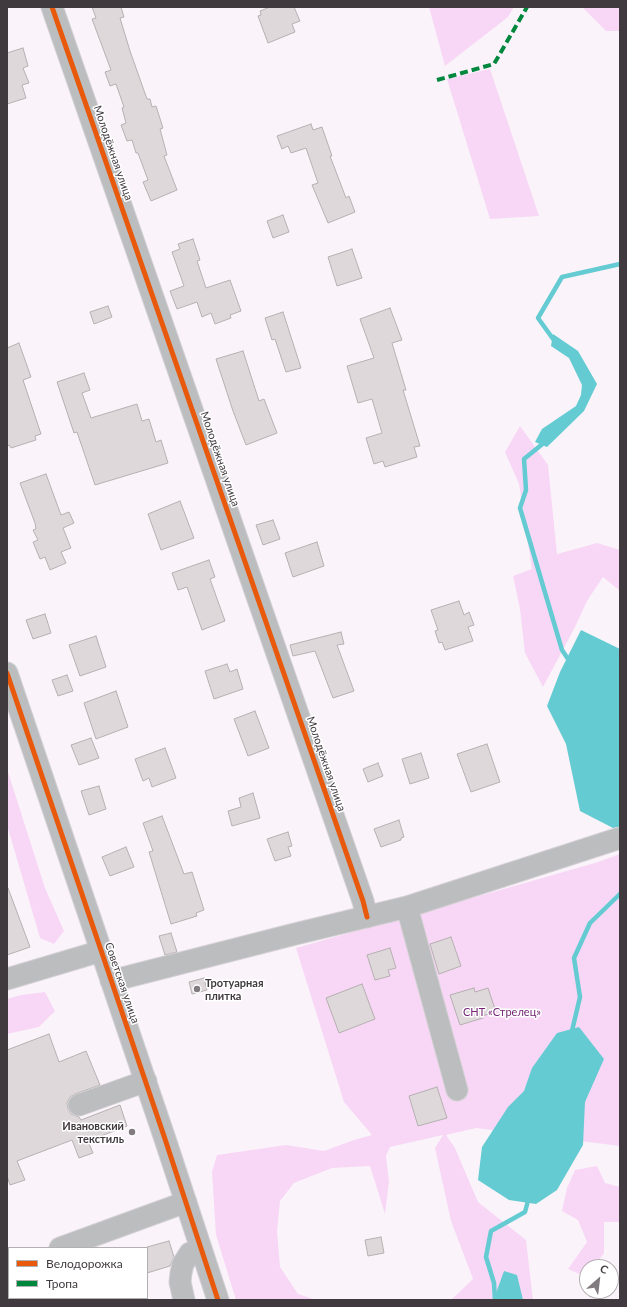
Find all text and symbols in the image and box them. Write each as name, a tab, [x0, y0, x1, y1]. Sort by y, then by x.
street label: Молодёжная улица	[91, 104, 135, 202]
street label: Молодёжная улица	[198, 410, 242, 508]
street label: Молодёжная улица	[304, 715, 348, 813]
street label: Советская улица	[102, 941, 142, 1025]
place label: Тротуарная плитка	[205, 976, 263, 1002]
marker: Тротуарная плитка	[192, 984, 202, 994]
park label: СНТ «Стрелец»	[463, 1005, 541, 1019]
place label: Ивановский текстиль	[62, 1119, 124, 1145]
marker: Ивановский текстиль	[127, 1127, 137, 1137]
legend	[8, 1247, 148, 1299]
text: Велодорожка	[46, 1256, 123, 1271]
north arrow	[579, 1259, 619, 1299]
text: С	[598, 1261, 611, 1276]
text: Тропа	[46, 1276, 78, 1291]

